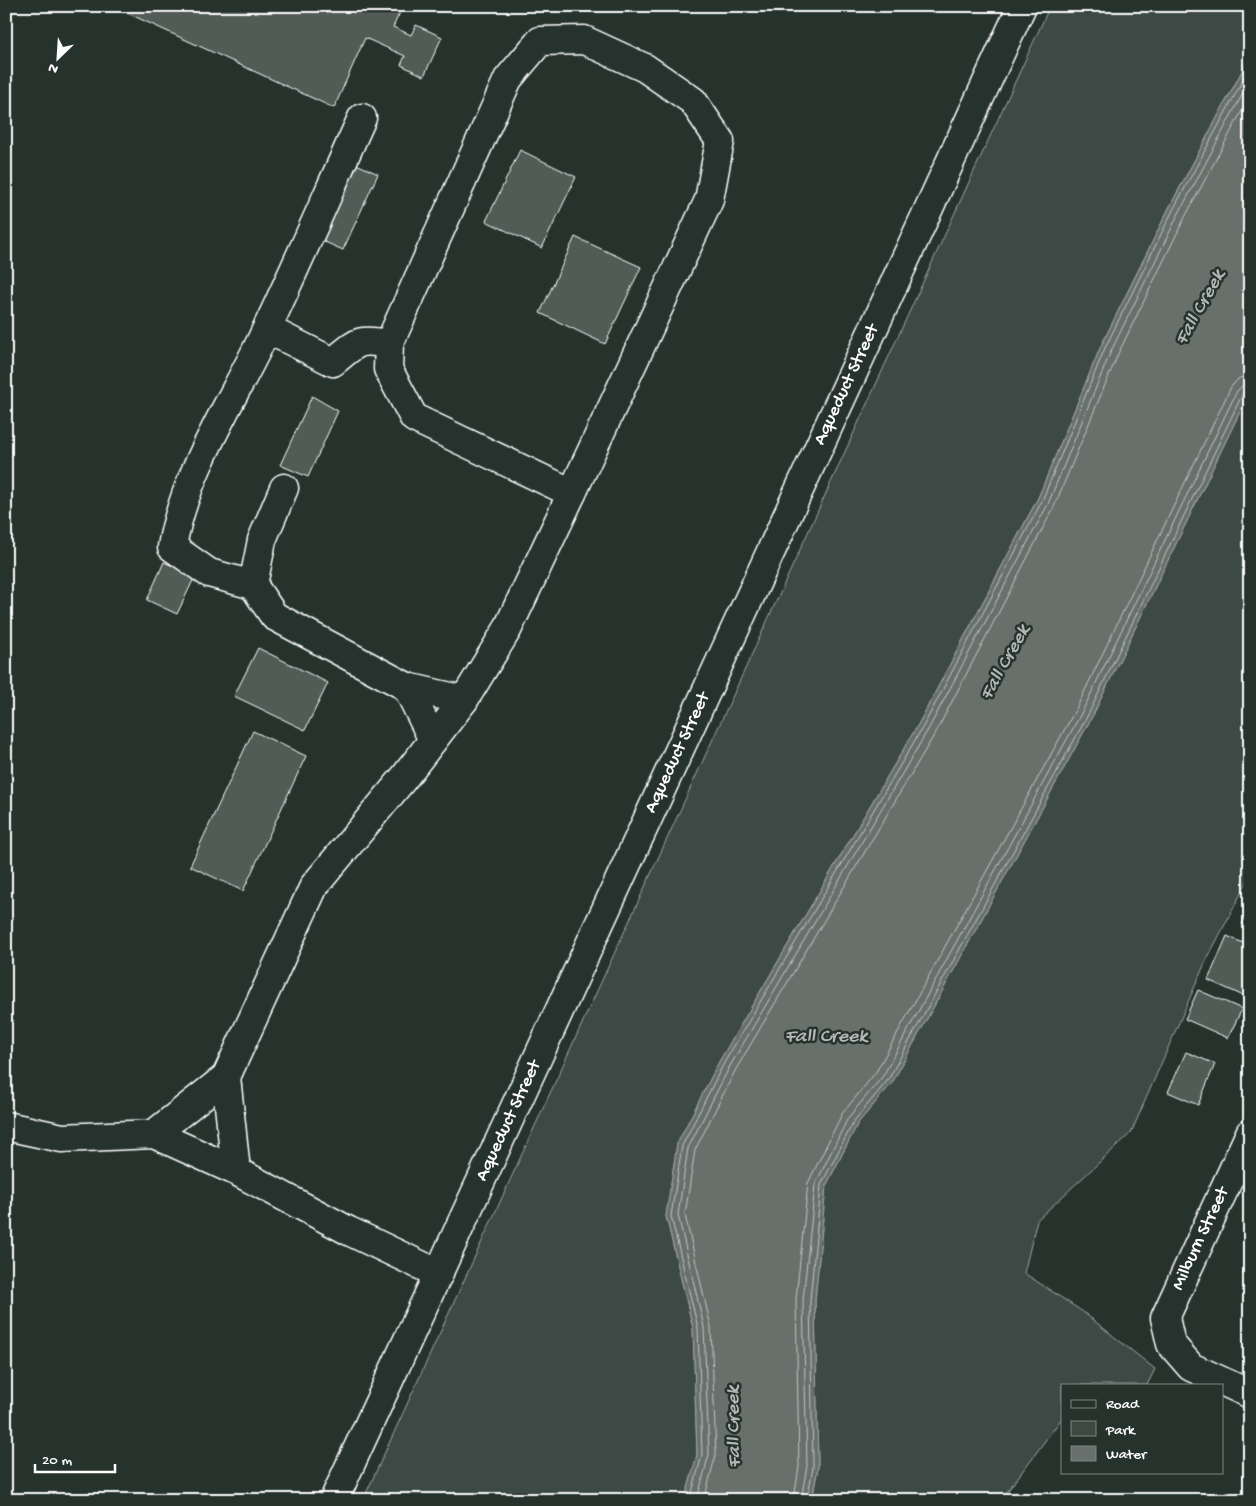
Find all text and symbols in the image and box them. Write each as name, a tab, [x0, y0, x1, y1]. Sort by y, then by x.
north arrow	[32, 32, 82, 82]
text: N	[46, 58, 61, 77]
water label: Fall Creek	[1171, 265, 1232, 350]
street label: Aqueduct Street	[809, 319, 886, 449]
water label: Fall Creek	[976, 620, 1037, 705]
street label: Aqueduct Street	[640, 687, 717, 817]
water label: Fall Creek	[785, 1026, 869, 1049]
street label: Aqueduct Street	[471, 1055, 548, 1185]
street label: Milburn Street	[1167, 1182, 1236, 1294]
water label: Fall Creek	[723, 1384, 747, 1468]
legend	[1061, 1384, 1224, 1474]
text: Road	[1106, 1396, 1140, 1414]
text: Park	[1105, 1422, 1136, 1440]
scale bar	[35, 1441, 115, 1473]
text: Water	[1106, 1446, 1148, 1464]
text: 20 m	[42, 1452, 72, 1470]

